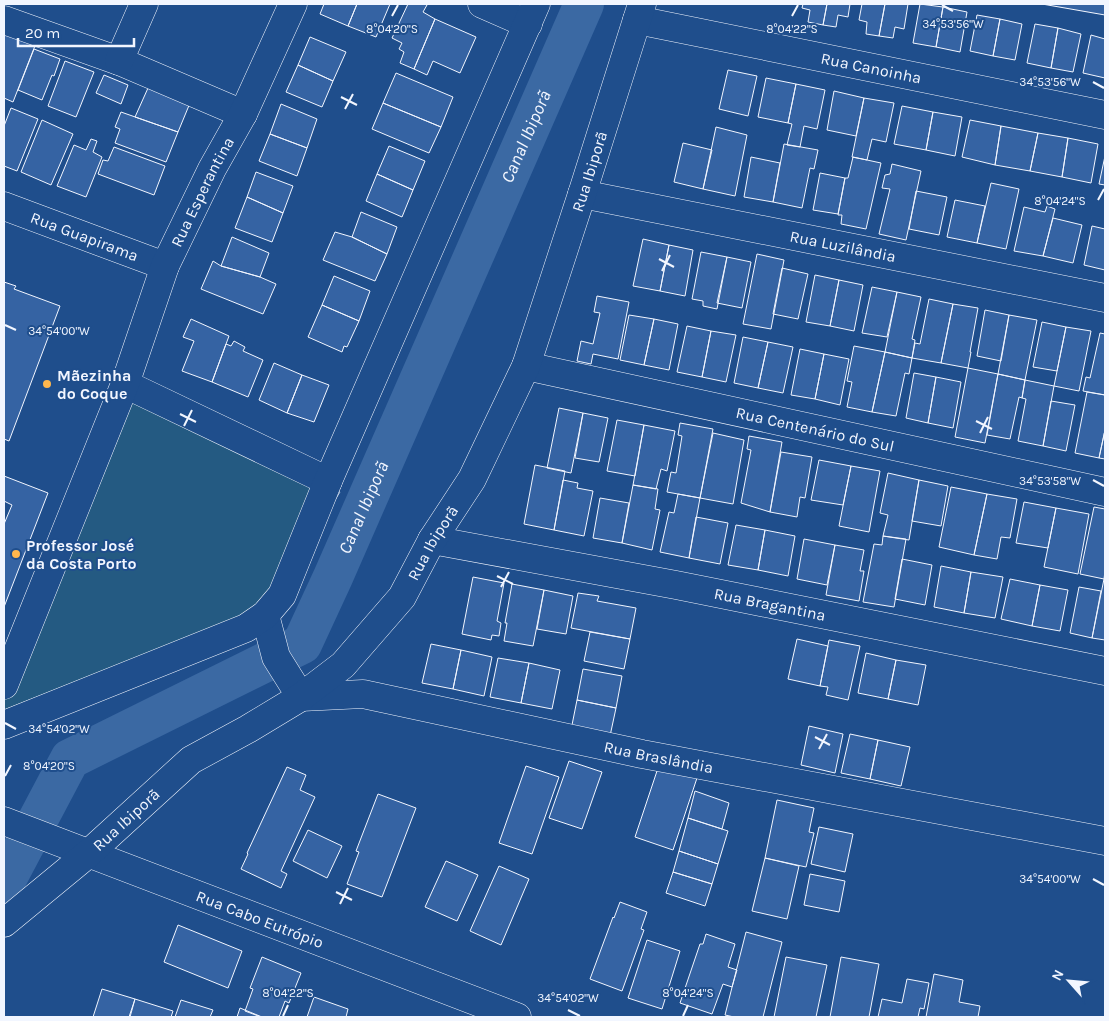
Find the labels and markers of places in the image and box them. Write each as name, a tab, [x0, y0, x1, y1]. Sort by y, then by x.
place label: Mãezinha do Coque	[57, 366, 131, 403]
marker: Mãezinha do Coque	[41, 378, 53, 390]
place label: Professor José da Costa Porto	[26, 536, 137, 573]
marker: Professor José da Costa Porto	[10, 548, 22, 560]

